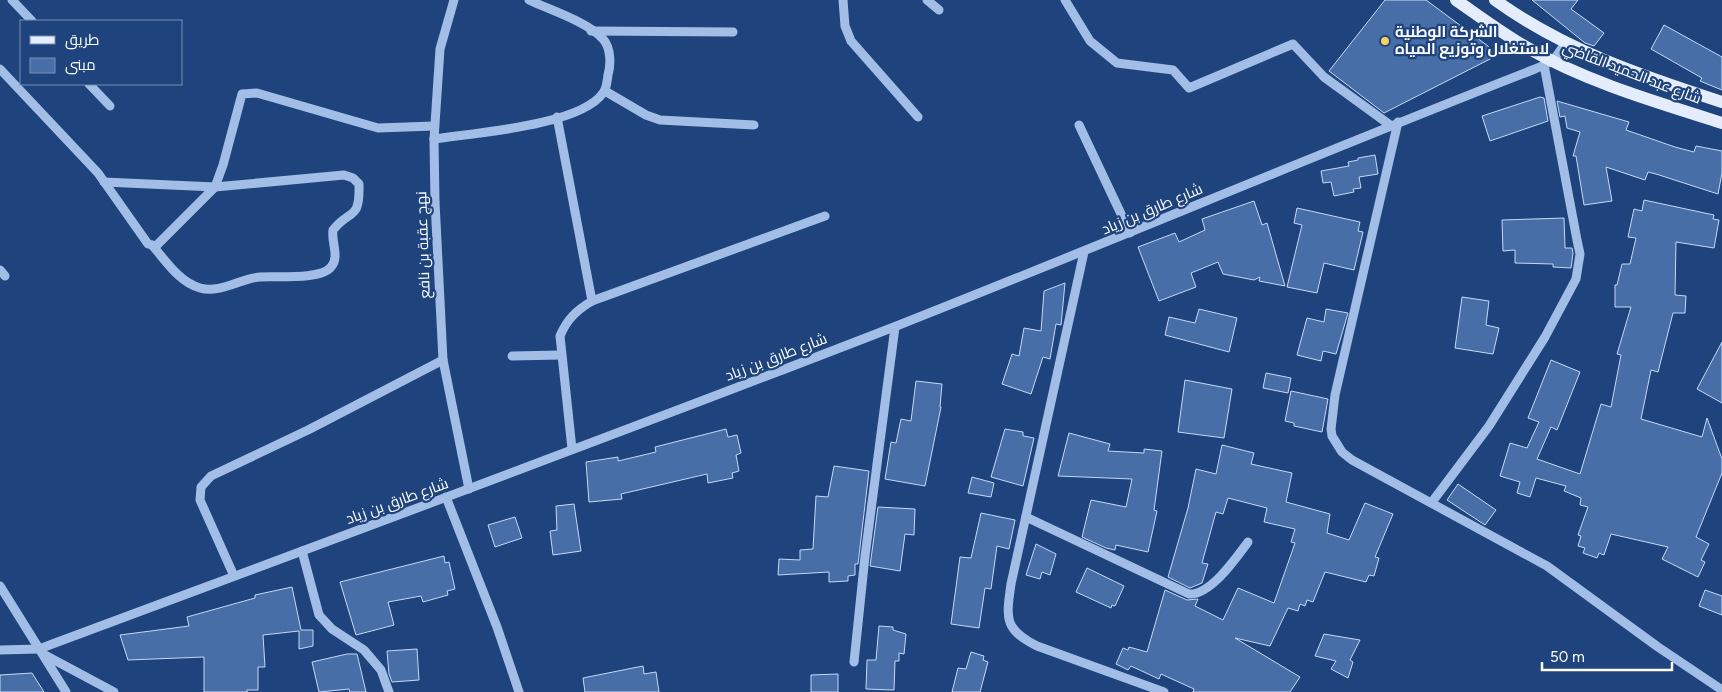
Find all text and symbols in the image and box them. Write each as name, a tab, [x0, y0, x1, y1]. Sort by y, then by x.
legend	[20, 20, 182, 85]
place label: الشركة الوطنية لاستغلال وتوزيع المياه	[1395, 23, 1549, 59]
text: طريق	[65, 31, 99, 50]
marker: الشركة الوطنية لاستغلال وتوزيع المياه	[1379, 35, 1391, 47]
street label: شارع عبد الحميد القاضي	[1559, 38, 1704, 111]
text: مبنى	[65, 56, 96, 75]
street label: شارع طارق بن زياد	[1099, 180, 1206, 240]
street label: نهج عقبة بن نافع	[412, 191, 436, 299]
street label: شارع طارق بن زياد	[722, 329, 830, 387]
street label: شارع طارق بن زياد	[343, 474, 451, 530]
scale bar	[1542, 640, 1672, 672]
text: 50 m	[1550, 648, 1585, 666]

